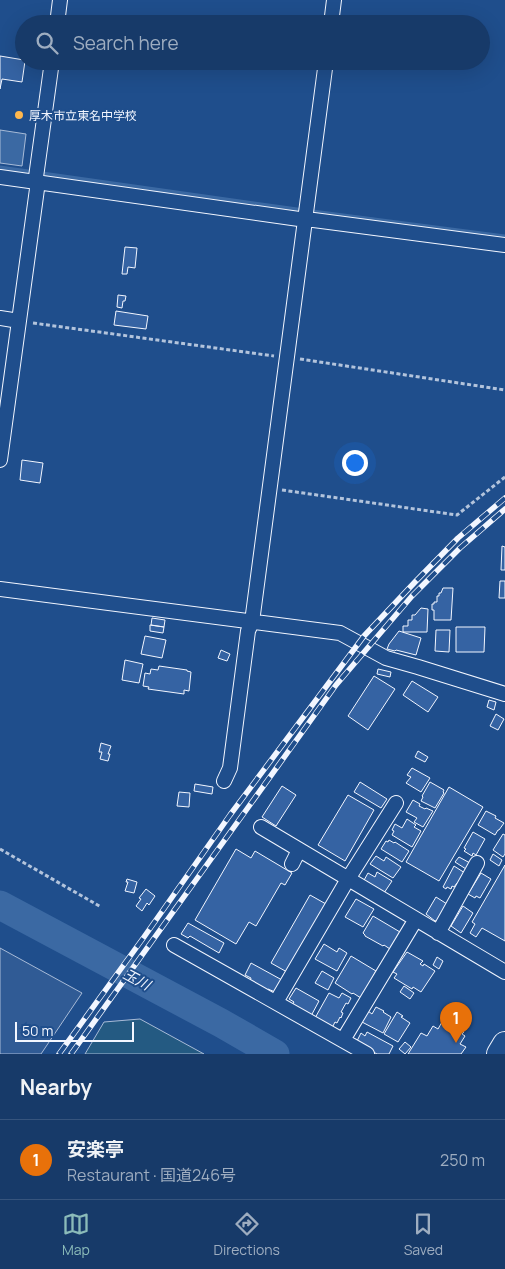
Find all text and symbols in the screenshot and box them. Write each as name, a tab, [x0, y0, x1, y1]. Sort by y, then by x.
search box	[15, 15, 490, 70]
icon: search	[33, 29, 61, 57]
text: Search here	[73, 30, 179, 56]
place label: 厚木市立東名中学校	[29, 107, 137, 124]
marker: 厚木市立東名中学校	[13, 109, 25, 121]
your location	[342, 450, 368, 476]
water label: 玉川	[120, 964, 156, 995]
pin: 1	[440, 1002, 472, 1043]
scale bar	[15, 1019, 134, 1042]
text: 50 m	[22, 1021, 53, 1040]
text: Nearby	[20, 1073, 92, 1101]
text: 安楽亭	[67, 1136, 124, 1162]
text: 1	[32, 1149, 40, 1171]
text: 250 m	[440, 1149, 485, 1171]
text: Restaurant · 国道246号	[67, 1164, 236, 1186]
tab: Map	[62, 1210, 90, 1259]
tab: Directions	[214, 1210, 280, 1259]
tab: Saved	[404, 1210, 443, 1259]

